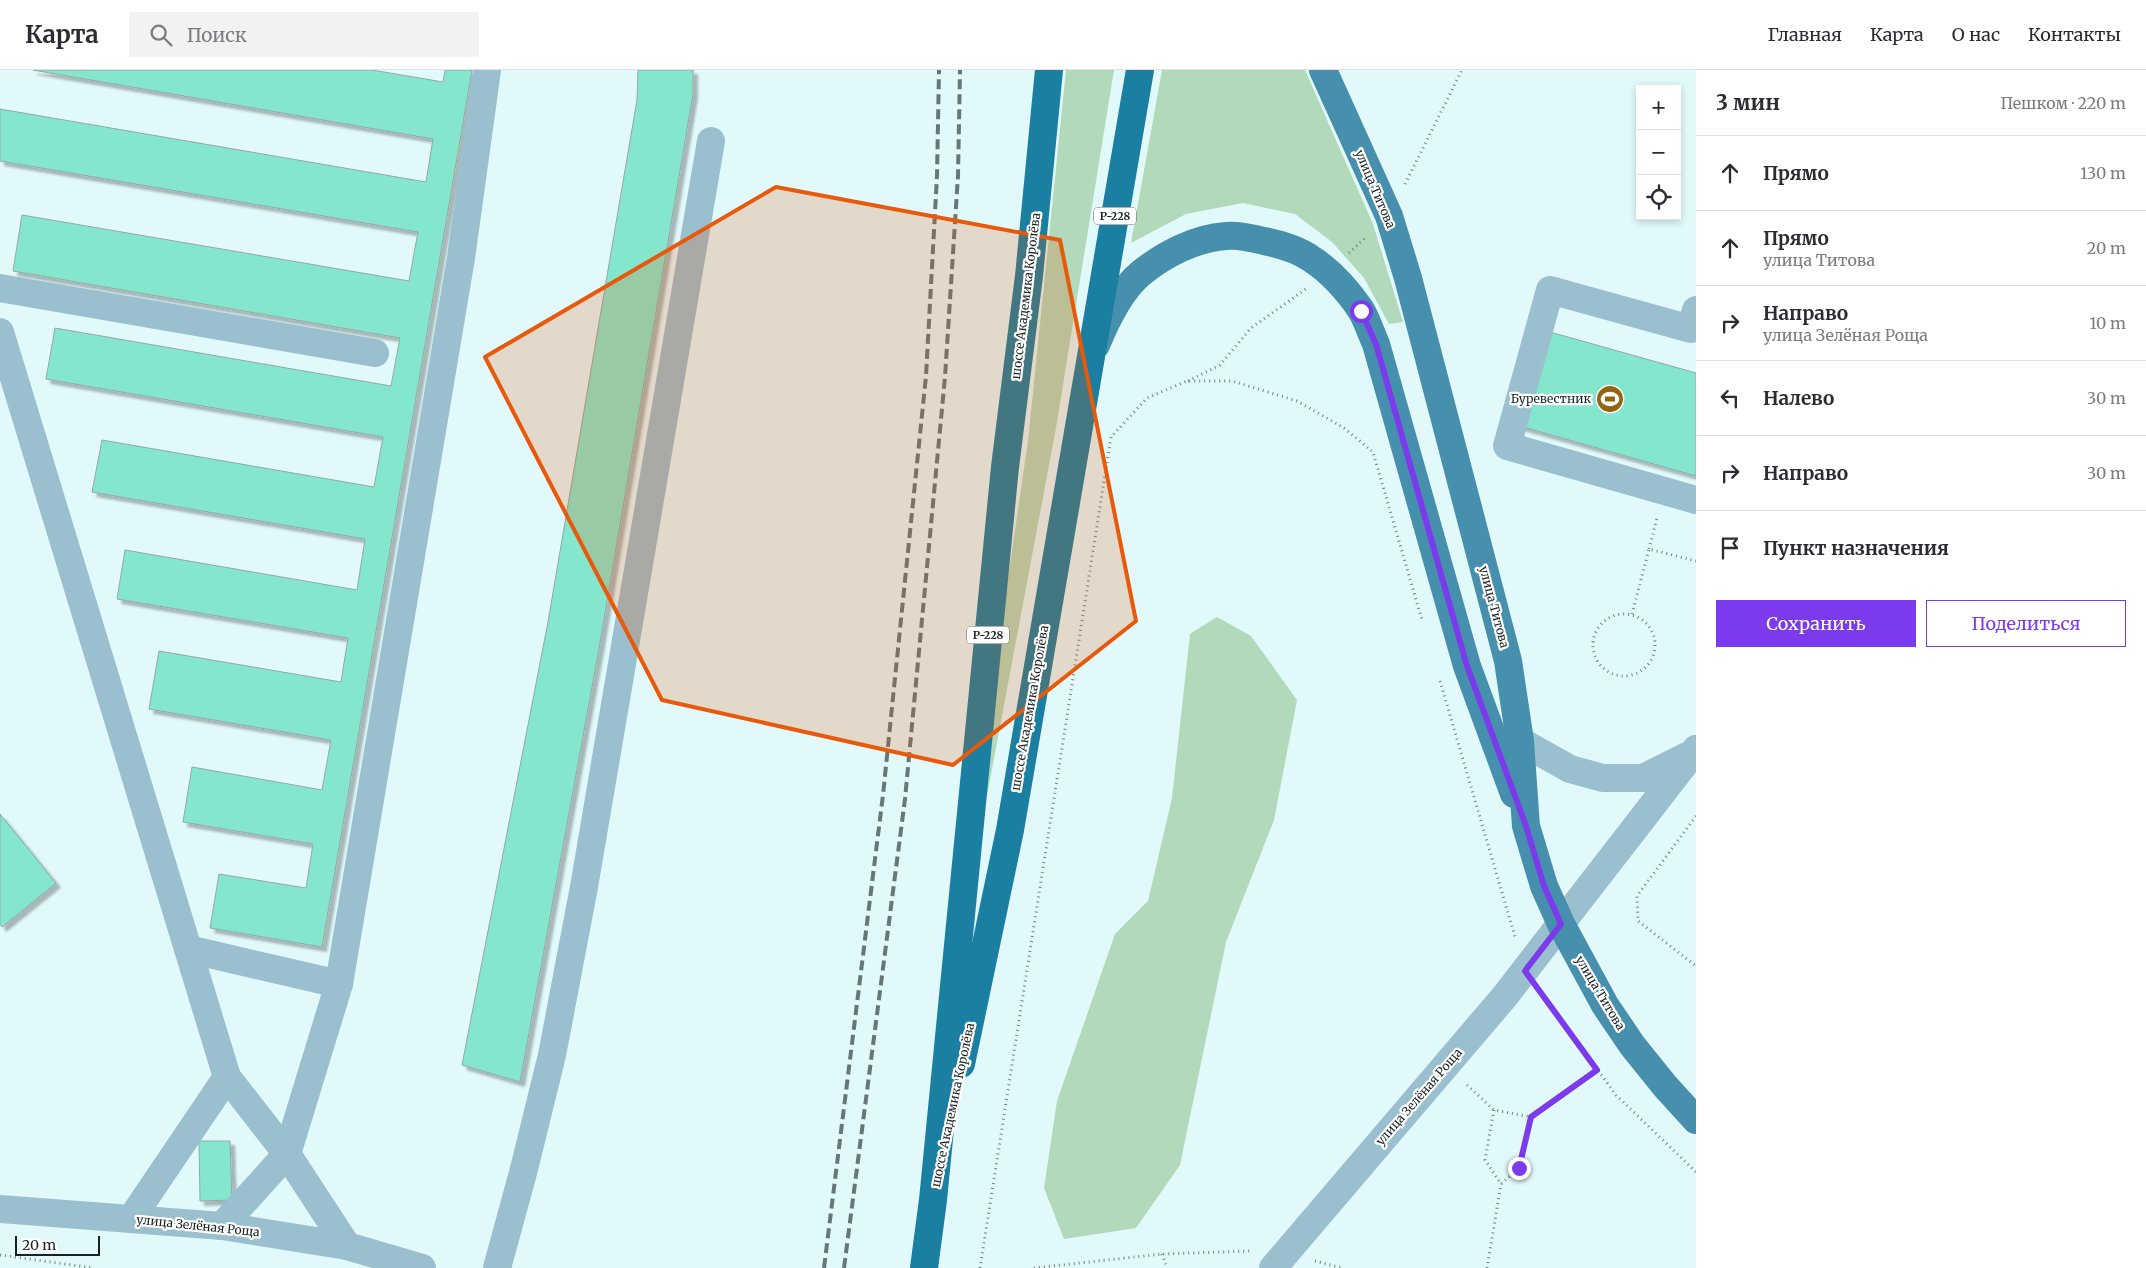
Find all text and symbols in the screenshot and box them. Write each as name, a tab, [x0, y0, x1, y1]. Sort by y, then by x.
search box	[129, 12, 479, 57]
text: Карта	[25, 19, 99, 50]
icon: search	[147, 21, 175, 49]
text: Поиск	[187, 23, 247, 47]
text: Главная	[1767, 23, 1842, 46]
text: Карта	[1870, 23, 1924, 46]
text: О нас	[1952, 23, 2000, 46]
text: Контакты	[2028, 23, 2121, 46]
map controls	[1636, 85, 1681, 220]
button: +	[1636, 85, 1681, 130]
text: 3 мин	[1716, 89, 1780, 116]
text: Пешком · 220 m	[2000, 93, 2126, 113]
button: −	[1636, 130, 1681, 175]
street label: улица Титова	[1352, 147, 1399, 231]
icon: ahead	[1716, 159, 1744, 187]
text: Прямо	[1763, 161, 1829, 185]
text: 130 m	[2080, 163, 2126, 183]
button: locate	[1636, 175, 1681, 220]
road number: Р-228	[1094, 208, 1136, 224]
street label: шоссе Академика Королёва	[1008, 211, 1043, 380]
text: Прямо	[1763, 226, 1829, 250]
icon: ahead	[1716, 234, 1744, 262]
text: 20 m	[2087, 238, 2126, 258]
text: улица Титова	[1763, 250, 1875, 270]
route start	[1350, 300, 1373, 323]
text: Направо	[1763, 301, 1848, 325]
icon: right	[1716, 309, 1744, 337]
text: 10 m	[2089, 313, 2126, 333]
text: улица Зелёная Роща	[1763, 325, 1928, 345]
sports icon: Буревестник	[1595, 384, 1625, 414]
icon: left	[1716, 384, 1744, 412]
text: Налево	[1763, 386, 1834, 410]
text: 30 m	[2087, 388, 2126, 408]
place label: Буревестник	[1511, 391, 1591, 406]
icon: right	[1716, 459, 1744, 487]
text: Направо	[1763, 461, 1848, 485]
text: 30 m	[2087, 463, 2126, 483]
icon: arrive	[1716, 534, 1744, 562]
text: Пункт назначения	[1763, 536, 1949, 560]
street label: улица Титова	[1476, 564, 1513, 650]
button: Сохранить	[1716, 600, 1916, 647]
button: Поделиться	[1926, 600, 2126, 647]
street label: шоссе Академика Королёва	[1008, 624, 1052, 792]
road number: Р-228	[967, 626, 1009, 644]
street label: улица Титова	[1572, 953, 1629, 1033]
street label: шоссе Академика Королёва	[928, 1021, 977, 1188]
street label: улица Зелёная Роща	[1372, 1045, 1465, 1148]
route end	[1508, 1157, 1531, 1180]
street label: улица Зелёная Роща	[136, 1212, 261, 1239]
scale bar	[15, 1233, 100, 1256]
text: 20 m	[22, 1236, 56, 1254]

